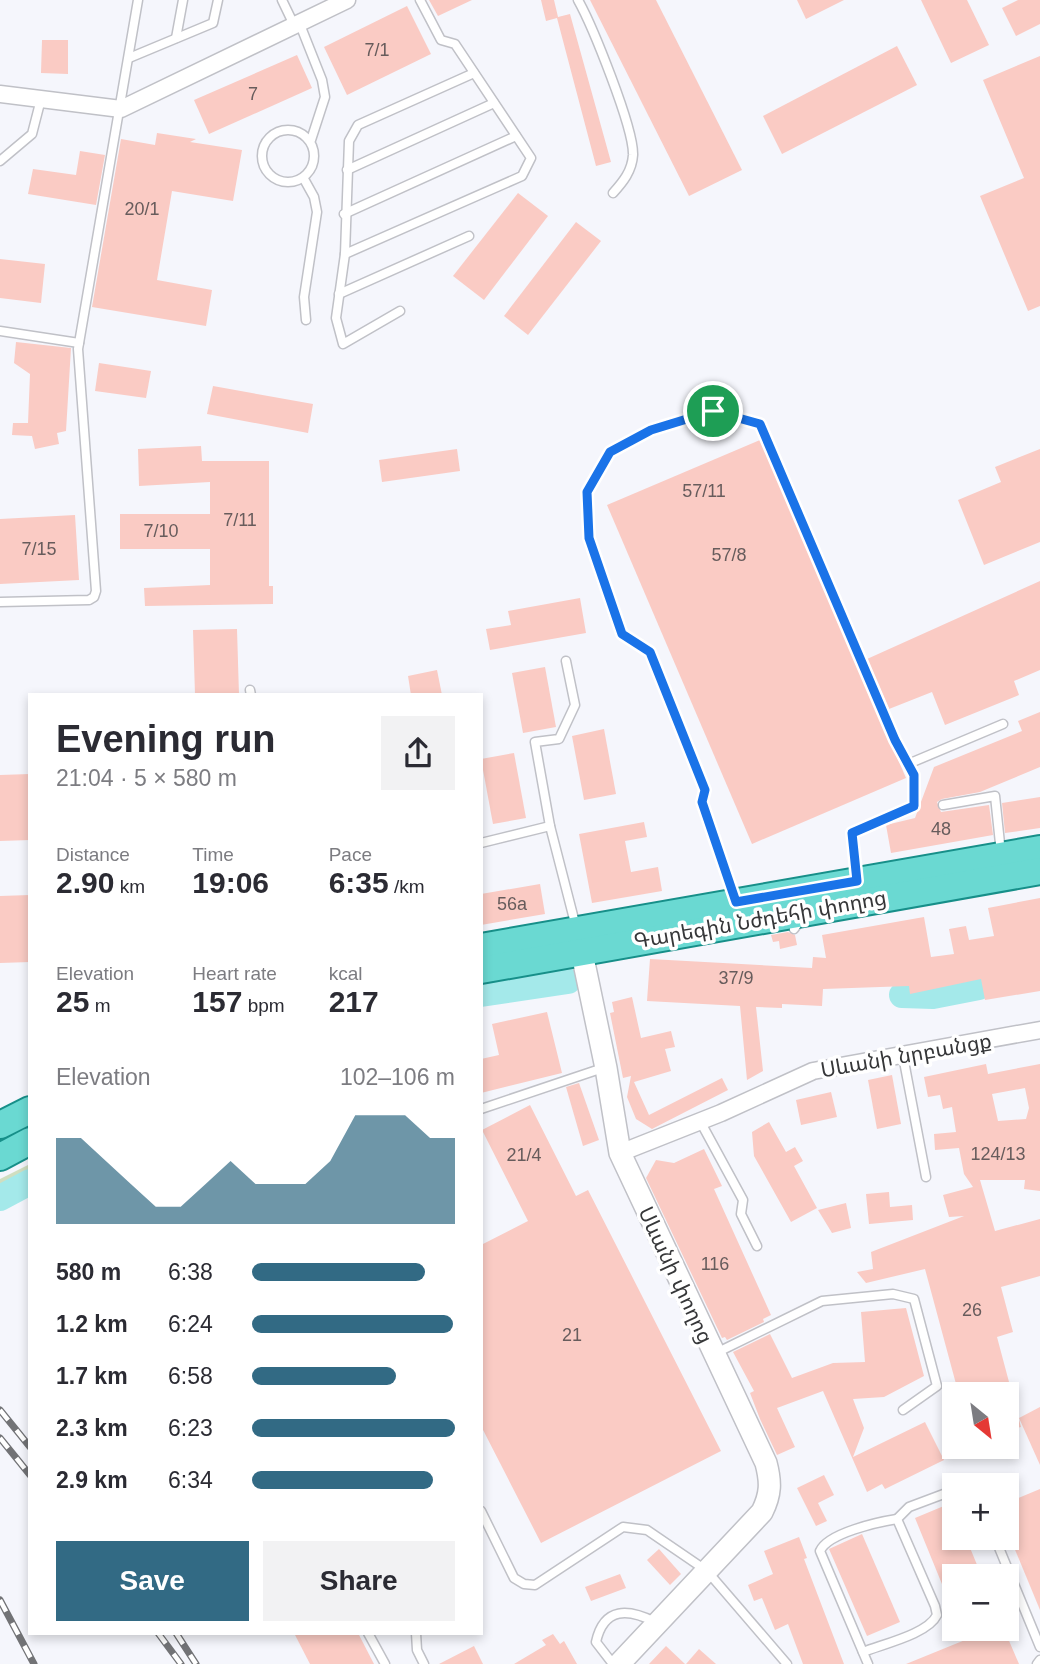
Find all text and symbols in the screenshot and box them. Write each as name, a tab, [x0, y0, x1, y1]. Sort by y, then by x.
house number: 7/1	[364, 40, 390, 60]
house number: 7	[248, 84, 258, 104]
house number: 20/1	[124, 199, 160, 219]
pin	[683, 381, 743, 441]
icon: arrive	[694, 392, 732, 430]
house number: 57/11	[682, 481, 726, 501]
house number: 7/11	[223, 510, 257, 530]
house number: 7/10	[143, 521, 179, 541]
house number: 7/15	[21, 539, 57, 559]
house number: 57/8	[711, 545, 747, 565]
button: share	[381, 716, 455, 790]
text: Evening run	[56, 718, 276, 760]
text: 21:04 · 5 × 580 m	[56, 765, 237, 791]
house number: 48	[931, 819, 951, 839]
text: Distance	[56, 844, 130, 865]
text: Time	[192, 844, 234, 865]
text: Pace	[329, 844, 372, 865]
text: 2.90	[56, 866, 114, 899]
text: 19:06	[192, 866, 269, 899]
text: 6:35	[329, 866, 389, 899]
text: km	[114, 876, 145, 897]
text: /km	[389, 876, 425, 897]
street label: Գարեգին Նժդեհի փողոց	[632, 885, 888, 954]
house number: 56a	[497, 894, 528, 914]
text: Elevation	[56, 963, 134, 984]
text: Heart rate	[192, 963, 277, 984]
text: kcal	[329, 963, 362, 984]
house number: 37/9	[718, 968, 754, 988]
text: 25	[56, 985, 89, 1018]
text: 157	[192, 985, 242, 1018]
text: 217	[329, 985, 379, 1018]
text: m	[89, 995, 110, 1016]
text: bpm	[242, 995, 285, 1016]
street label: Սևանի նրբանցք	[819, 1029, 994, 1082]
text: Elevation	[56, 1064, 151, 1090]
text: 102–106 m	[340, 1064, 455, 1090]
house number: 124/13	[970, 1144, 1026, 1164]
house number: 21/4	[506, 1145, 542, 1165]
street label: Սևանի փողոց	[633, 1203, 718, 1347]
house number: 116	[701, 1254, 729, 1274]
text: 580 m	[56, 1259, 121, 1285]
text: 6:38	[168, 1259, 213, 1285]
house number: 26	[962, 1300, 982, 1320]
text: 1.2 km	[56, 1311, 128, 1337]
text: 6:24	[168, 1311, 213, 1337]
house number: 21	[562, 1325, 582, 1345]
text: 1.7 km	[56, 1363, 128, 1389]
text: 6:58	[168, 1363, 213, 1389]
north arrow	[942, 1382, 1018, 1460]
map controls	[942, 1382, 1019, 1641]
text: 2.3 km	[56, 1415, 128, 1441]
text: 6:23	[168, 1415, 213, 1441]
text: 2.9 km	[56, 1467, 128, 1493]
text: 6:34	[168, 1467, 213, 1493]
button: +	[942, 1473, 1019, 1550]
button: Save	[56, 1541, 249, 1621]
button: Share	[263, 1541, 455, 1621]
button: −	[942, 1564, 1019, 1641]

